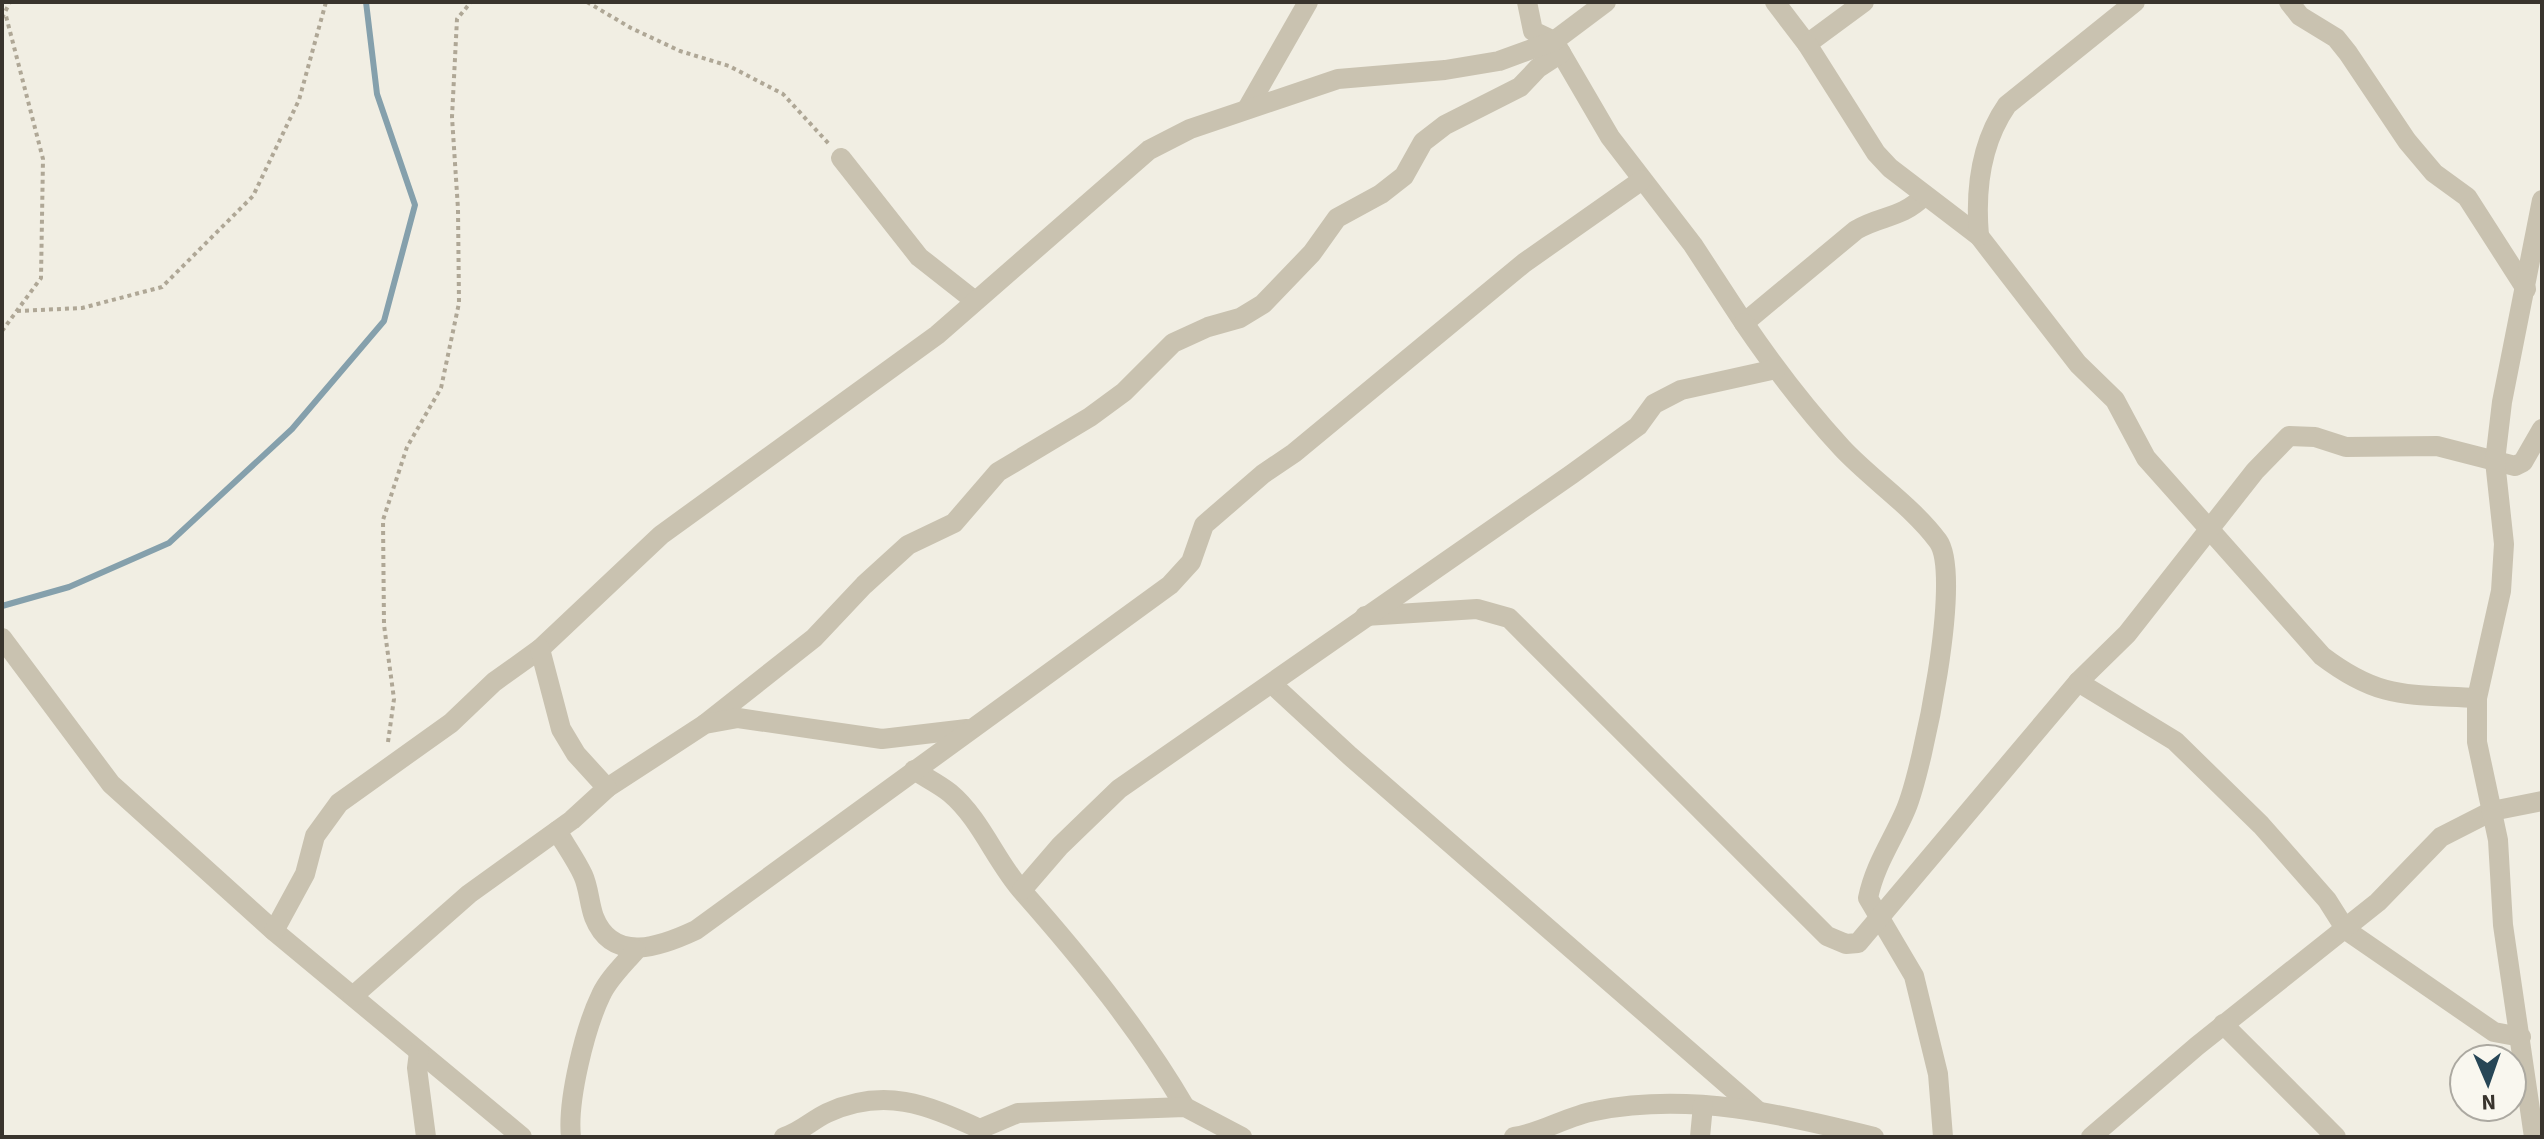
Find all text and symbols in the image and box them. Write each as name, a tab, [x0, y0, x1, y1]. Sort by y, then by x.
north arrow	[2448, 1043, 2528, 1123]
text: N	[2481, 1086, 2497, 1118]

